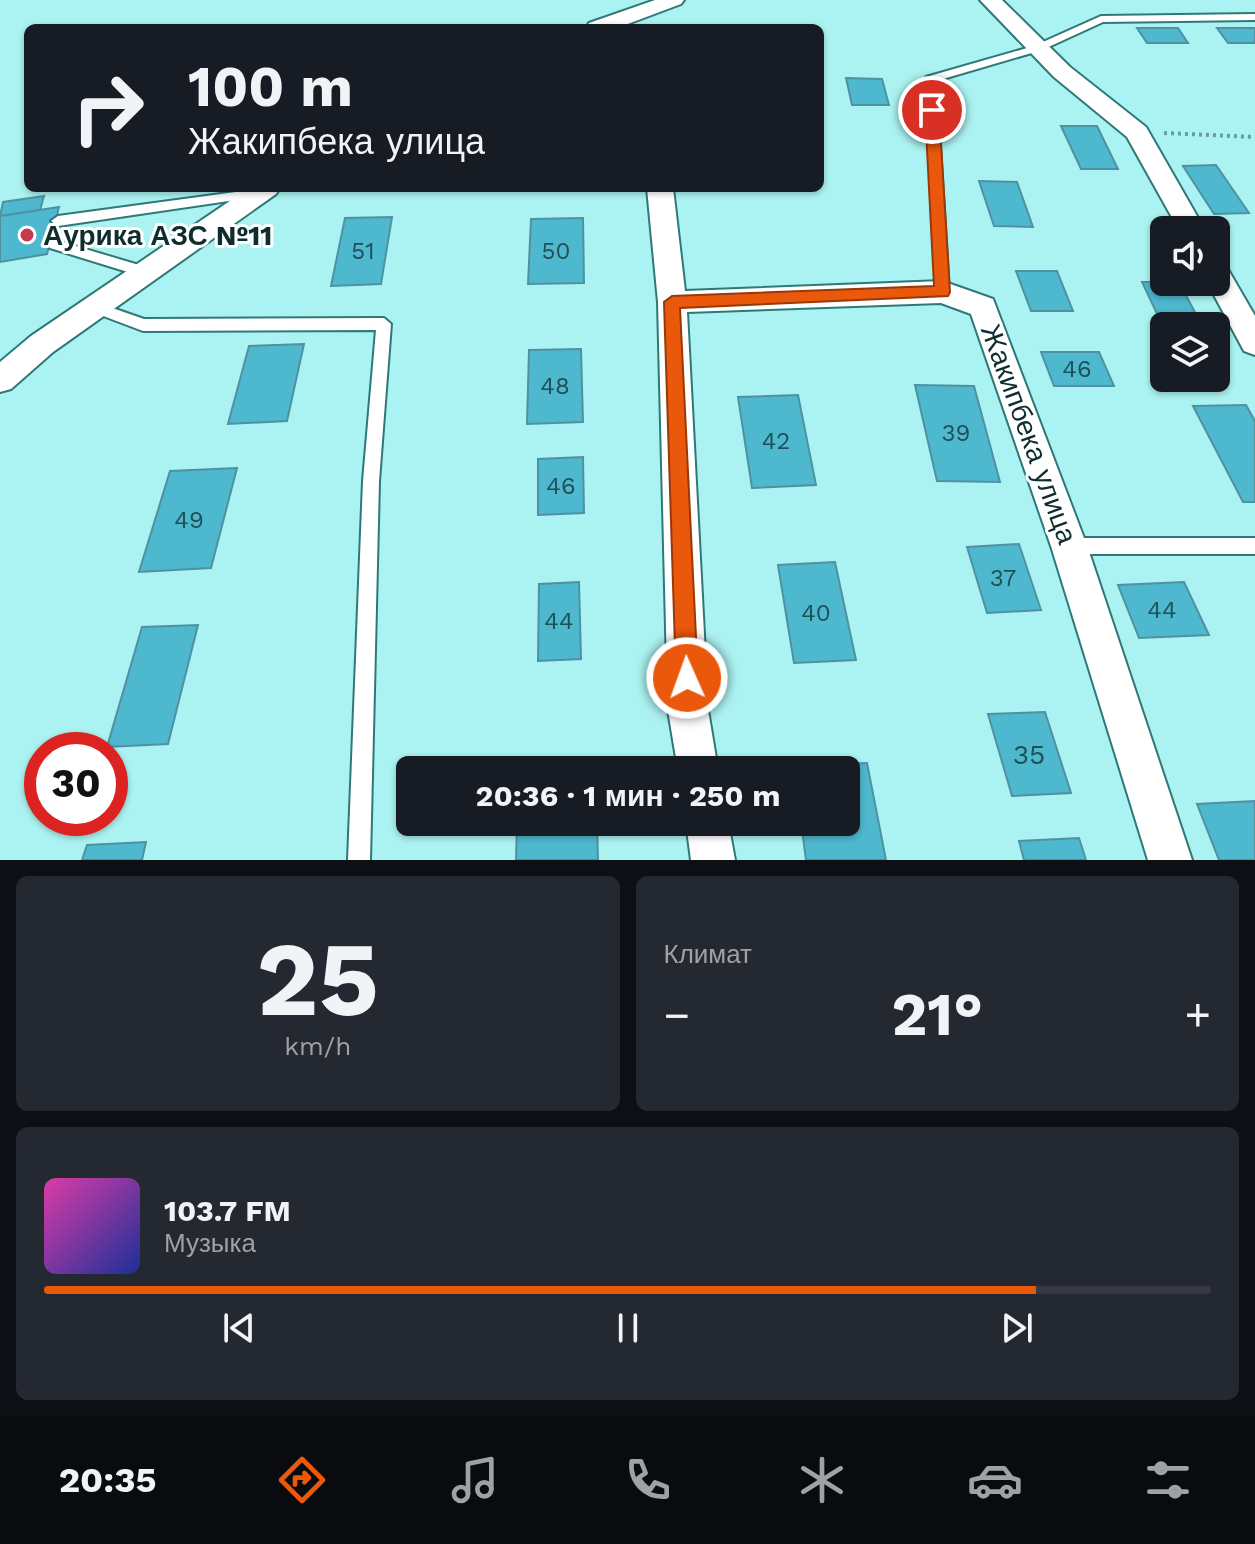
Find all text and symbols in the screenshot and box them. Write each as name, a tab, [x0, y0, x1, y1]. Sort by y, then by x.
text: 100 m	[188, 54, 353, 120]
icon: right	[56, 56, 160, 160]
pin	[898, 76, 966, 144]
icon: arrive	[910, 88, 954, 132]
text: Жакипбека улица	[188, 121, 485, 163]
map controls	[1150, 216, 1230, 392]
button: sound	[1150, 216, 1230, 296]
place label: Аурика АЗС №11	[43, 219, 272, 252]
marker: Аурика АЗС №11	[18, 226, 36, 244]
house number: 51	[351, 237, 375, 265]
house number: 50	[542, 237, 570, 265]
button: layers	[1150, 312, 1230, 392]
street label: Жакипбека улица	[974, 320, 1084, 549]
house number: 46	[1062, 355, 1092, 383]
house number: 48	[540, 372, 570, 400]
house number: 39	[942, 419, 970, 447]
house number: 42	[762, 427, 790, 455]
house number: 46	[546, 472, 576, 500]
house number: 49	[174, 506, 204, 534]
house number: 37	[990, 564, 1016, 592]
house number: 44	[1147, 596, 1177, 624]
house number: 40	[801, 599, 831, 627]
house number: 44	[544, 607, 574, 635]
position arrow	[645, 636, 729, 720]
speed limit sign: 30	[24, 732, 128, 836]
house number: 35	[1013, 738, 1045, 771]
text: 20:36 · 1 мин · 250 m	[476, 778, 780, 813]
text: 25	[256, 918, 379, 1040]
text: Климат	[664, 939, 752, 969]
text: 21°	[892, 979, 983, 1050]
text: −	[664, 989, 690, 1041]
text: +	[1184, 989, 1211, 1041]
text: km/h	[284, 1031, 351, 1061]
text: 103.7 FM	[164, 1193, 291, 1228]
text: Музыка	[164, 1228, 256, 1258]
icon: previous	[217, 1306, 261, 1350]
icon: pause	[606, 1306, 650, 1350]
icon: next	[995, 1306, 1039, 1350]
icon: directions	[274, 1452, 330, 1508]
icon: music	[447, 1452, 503, 1508]
icon: phone	[620, 1452, 676, 1508]
icon: climate	[794, 1452, 850, 1508]
icon: car	[967, 1452, 1023, 1508]
icon: filters	[1140, 1452, 1196, 1508]
text: 20:35	[59, 1459, 157, 1501]

